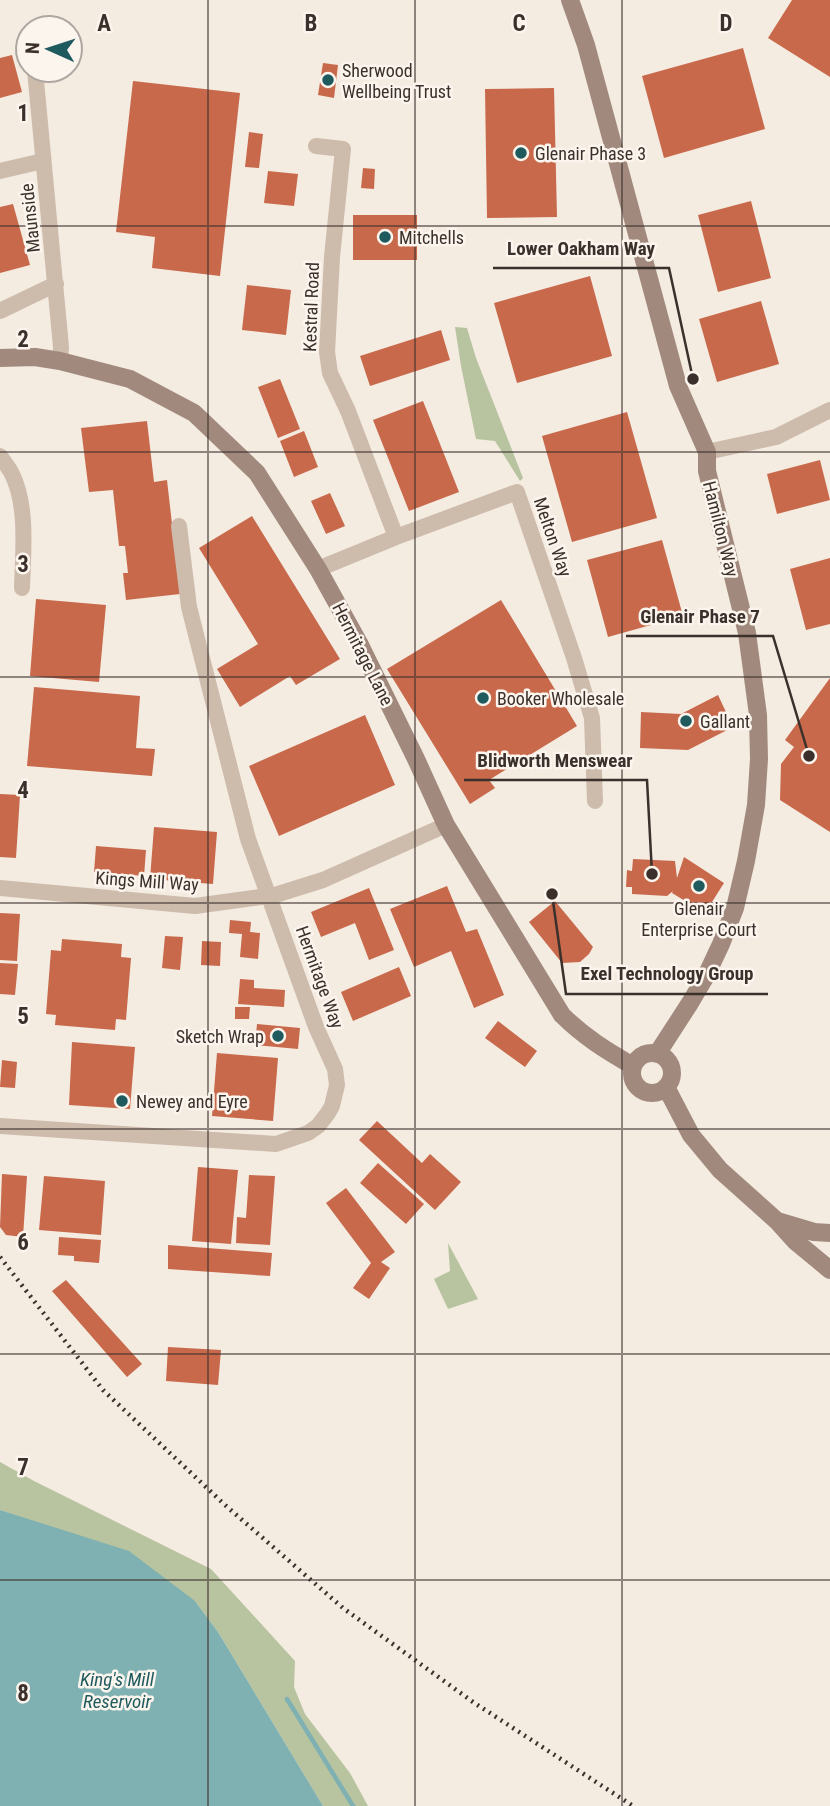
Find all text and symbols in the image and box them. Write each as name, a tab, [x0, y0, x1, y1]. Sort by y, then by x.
text: A	[97, 10, 111, 37]
text: B	[305, 10, 317, 37]
text: C	[512, 10, 526, 37]
text: D	[720, 10, 733, 37]
north arrow	[14, 14, 84, 84]
text: N	[21, 42, 44, 55]
place label: Sherwood Wellbeing Trust	[342, 60, 451, 102]
marker: Sherwood Wellbeing Trust	[320, 72, 336, 88]
text: 1	[17, 100, 29, 127]
place label: Glenair Phase 3	[535, 143, 646, 164]
marker: Glenair Phase 3	[513, 145, 529, 161]
street label: Maunside	[16, 182, 44, 254]
place label: Mitchells	[399, 227, 464, 248]
callout: Lower Oakham Way	[493, 228, 669, 268]
marker: Mitchells	[377, 229, 393, 245]
text: Lower Oakham Way	[507, 237, 655, 260]
street label: Kestral Road	[299, 262, 323, 352]
text: 2	[17, 326, 29, 353]
street label: Hamilton Way	[699, 479, 743, 580]
street label: Melton Way	[530, 495, 577, 580]
text: 3	[17, 551, 29, 578]
callout: Glenair Phase 7	[626, 596, 773, 636]
street label: Hermitage Lane	[328, 599, 398, 709]
text: Glenair Phase 7	[640, 605, 760, 628]
place label: Booker Wholesale	[497, 688, 624, 709]
marker: Booker Wholesale	[475, 690, 491, 706]
place label: Gallant	[700, 711, 750, 732]
marker: Gallant	[678, 713, 694, 729]
callout: Blidworth Menswear	[464, 740, 647, 780]
text: Blidworth Menswear	[477, 749, 633, 772]
text: 4	[17, 777, 29, 804]
street label: Kings Mill Way	[95, 867, 200, 895]
marker: Glenair Enterprise Court	[691, 878, 707, 894]
place label: Glenair Enterprise Court	[641, 898, 757, 940]
street label: Hermitage Way	[292, 923, 348, 1032]
callout: Exel Technology Group	[566, 954, 768, 994]
text: Exel Technology Group	[581, 962, 753, 985]
text: 5	[17, 1003, 29, 1030]
place label: Sketch Wrap	[176, 1026, 264, 1047]
marker: Sketch Wrap	[270, 1028, 286, 1044]
place label: Newey and Eyre	[136, 1091, 248, 1112]
marker: Newey and Eyre	[114, 1093, 130, 1109]
text: 6	[17, 1229, 29, 1256]
text: 7	[17, 1454, 29, 1481]
water label: King's Mill Reservoir	[80, 1668, 155, 1713]
text: 8	[17, 1680, 29, 1707]

